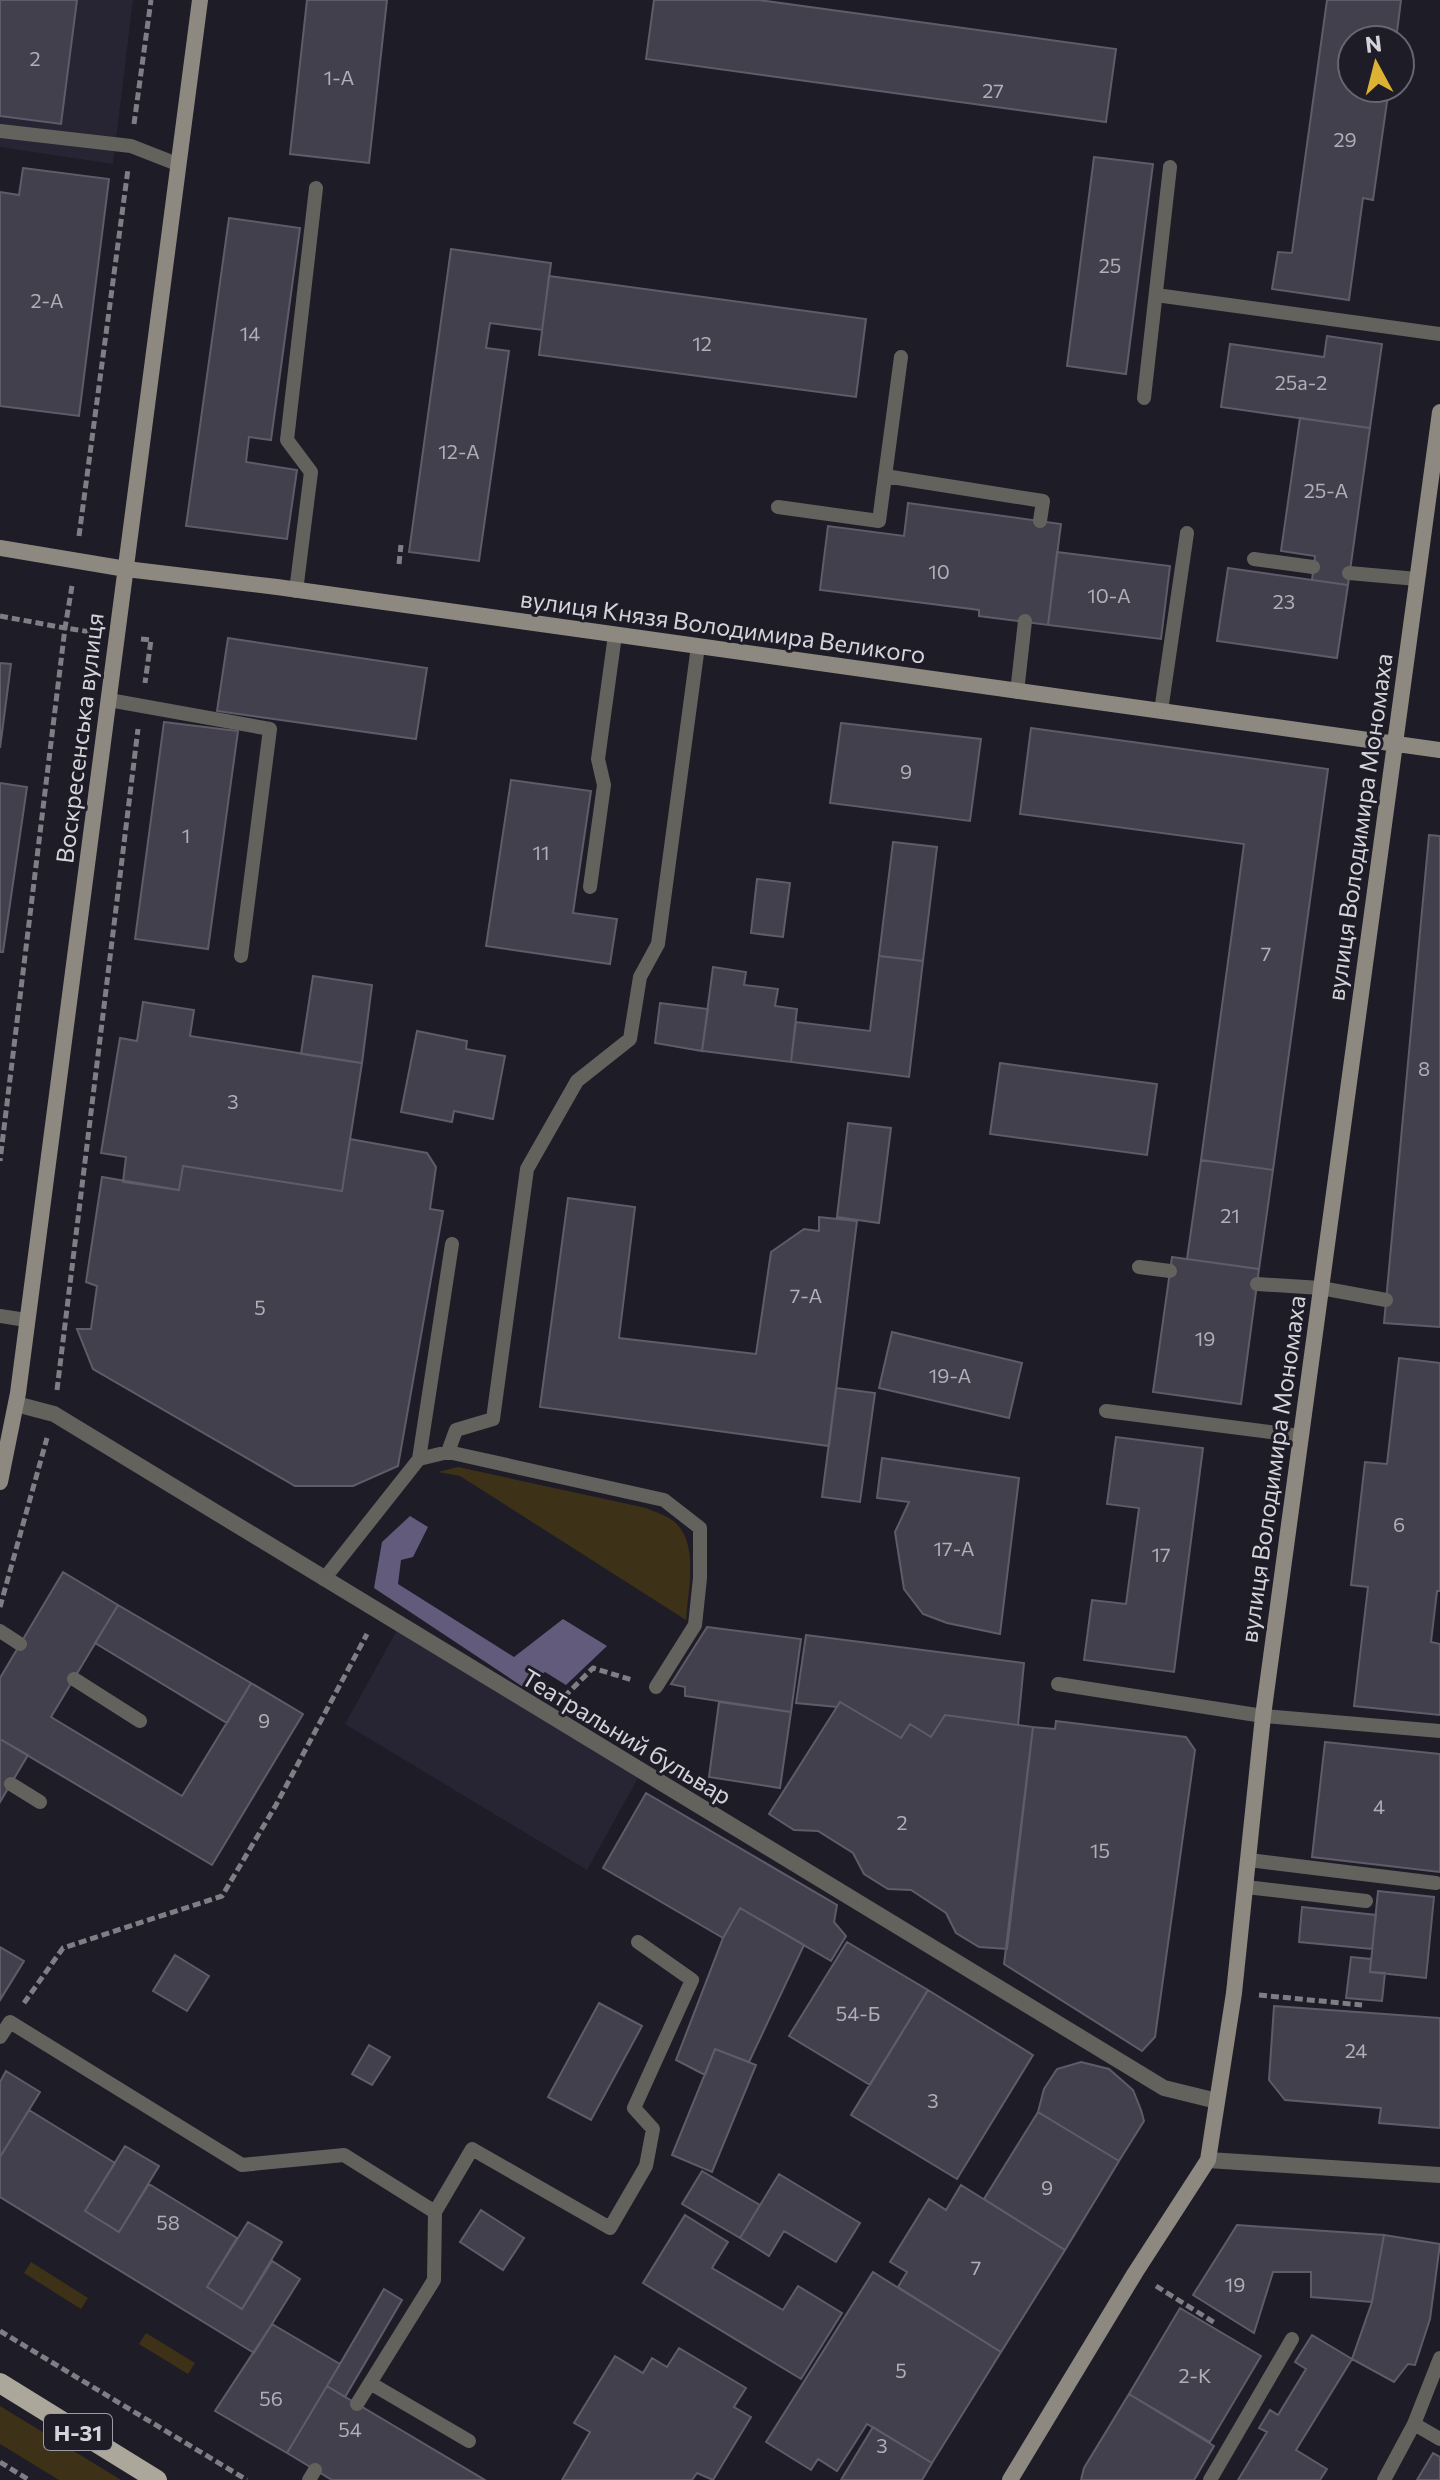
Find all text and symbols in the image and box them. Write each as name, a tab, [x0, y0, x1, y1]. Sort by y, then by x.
north arrow	[1336, 24, 1416, 104]
text: N	[1364, 29, 1383, 58]
house number: 2	[29, 46, 41, 70]
house number: 1-А	[324, 65, 354, 89]
house number: 27	[982, 78, 1004, 102]
house number: 29	[1333, 127, 1357, 151]
house number: 25	[1099, 253, 1121, 277]
house number: 2-А	[31, 288, 64, 312]
house number: 14	[240, 321, 260, 345]
house number: 12	[692, 331, 712, 355]
house number: 25а-2	[1275, 370, 1327, 394]
house number: 12-А	[438, 439, 480, 463]
house number: 25-А	[1304, 478, 1348, 502]
house number: 10	[928, 559, 950, 583]
street label: вулиця Князя Володимира Великого	[519, 583, 927, 669]
house number: 10-А	[1087, 583, 1131, 607]
house number: 23	[1273, 589, 1295, 613]
street label: Воскресенська вулиця	[49, 611, 109, 865]
street label: вулиця Володимира Мономаха	[1320, 651, 1398, 1003]
house number: 9	[900, 759, 912, 783]
house number: 1	[182, 823, 190, 847]
house number: 11	[532, 840, 550, 864]
house number: 7	[1261, 941, 1271, 965]
house number: 8	[1418, 1056, 1430, 1080]
house number: 3	[227, 1089, 239, 1113]
house number: 21	[1220, 1203, 1240, 1227]
house number: 7-А	[790, 1283, 822, 1307]
street label: вулиця Володимира Мономаха	[1233, 1293, 1311, 1645]
house number: 5	[254, 1295, 266, 1319]
house number: 19	[1195, 1326, 1215, 1350]
house number: 19-А	[929, 1363, 971, 1387]
house number: 6	[1393, 1512, 1405, 1536]
house number: 17-А	[934, 1536, 975, 1560]
house number: 17	[1151, 1542, 1171, 1566]
street label: Театральний бульвар	[517, 1662, 737, 1810]
house number: 9	[258, 1708, 270, 1732]
house number: 4	[1373, 1794, 1385, 1818]
house number: 2	[896, 1810, 908, 1834]
house number: 15	[1090, 1838, 1110, 1862]
house number: 54-Б	[836, 2001, 880, 2025]
house number: 24	[1345, 2038, 1367, 2062]
house number: 3	[927, 2088, 939, 2112]
house number: 9	[1041, 2175, 1053, 2199]
house number: 58	[156, 2210, 180, 2234]
house number: 7	[971, 2255, 981, 2279]
house number: 19	[1225, 2272, 1245, 2296]
house number: 5	[895, 2358, 907, 2382]
house number: 2-К	[1179, 2363, 1211, 2387]
house number: 56	[259, 2386, 283, 2410]
road number: Н-31	[44, 2414, 112, 2450]
house number: 54	[338, 2417, 362, 2441]
house number: 3	[876, 2433, 888, 2457]

